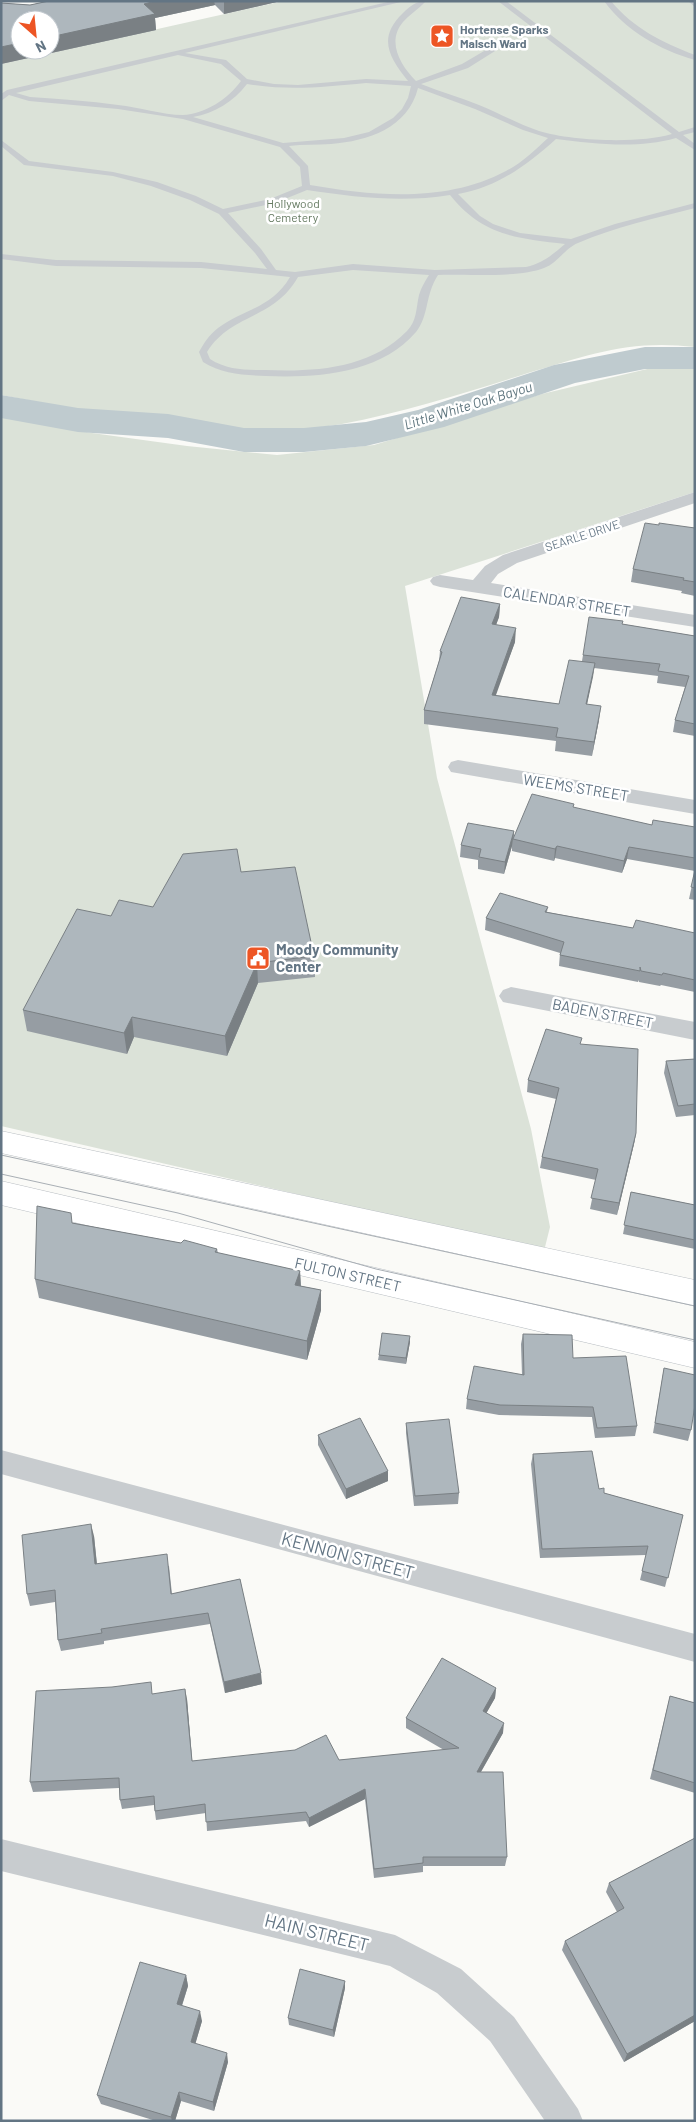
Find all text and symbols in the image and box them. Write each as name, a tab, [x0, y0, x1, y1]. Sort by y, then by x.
north arrow	[10, 10, 60, 60]
place label: Hortense Sparks Malsch Ward	[460, 22, 549, 50]
place icon: Hortense Sparks Malsch Ward	[429, 23, 455, 49]
text: N	[33, 37, 49, 57]
park label: Hollywood Cemetery	[266, 196, 320, 224]
water label: Little White Oak Bayou	[402, 377, 534, 433]
street label: SEARLE DRIVE	[543, 516, 621, 554]
street label: CALENDAR STREET	[502, 582, 632, 620]
street label: WEEMS STREET	[522, 770, 630, 804]
place label: Moody Community Center	[276, 940, 399, 975]
public building icon: Moody Community Center	[245, 945, 271, 971]
street label: BADEN STREET	[551, 994, 655, 1032]
street label: FULTON STREET	[293, 1253, 403, 1295]
street label: KENNON STREET	[279, 1527, 417, 1583]
street label: HAIN STREET	[263, 1908, 371, 1956]

